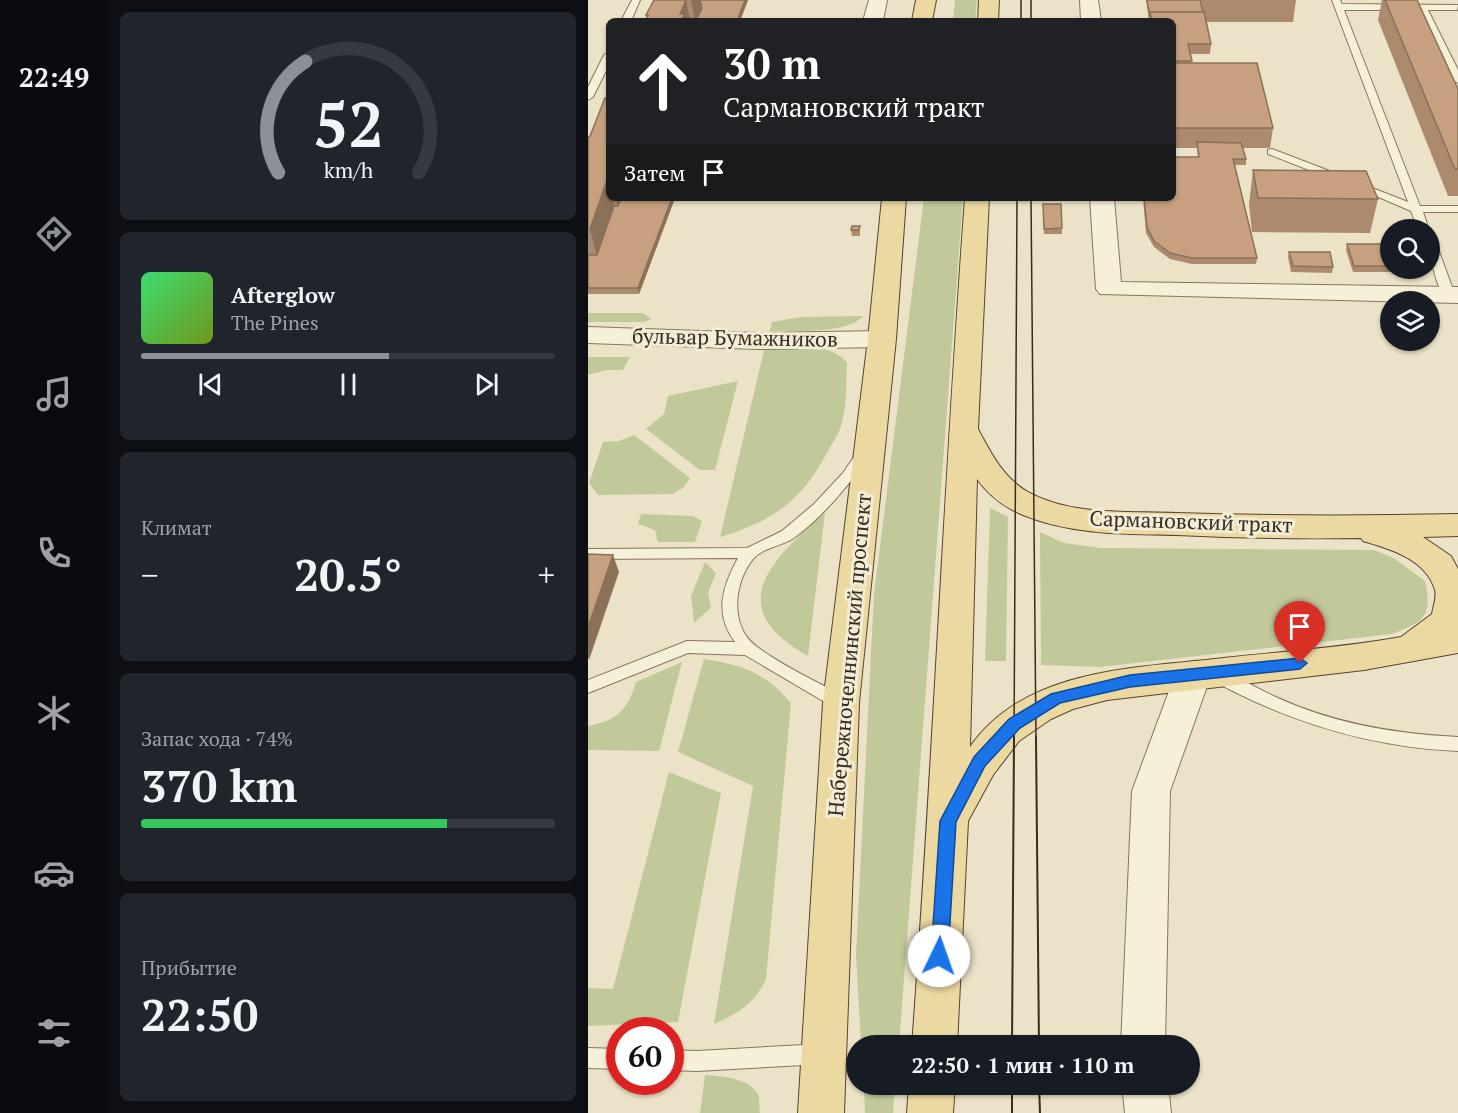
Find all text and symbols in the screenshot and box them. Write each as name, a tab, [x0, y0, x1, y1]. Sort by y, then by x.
text: 30 m	[723, 35, 821, 91]
icon: ahead	[624, 42, 702, 120]
text: 22:49	[19, 59, 89, 95]
text: 52	[313, 82, 383, 165]
text: Сармановский тракт	[723, 89, 985, 125]
text: km/h	[323, 156, 373, 184]
icon: arrive	[697, 156, 730, 189]
text: Затем	[624, 158, 685, 187]
icon: directions	[33, 213, 75, 255]
map controls	[1380, 219, 1440, 351]
button: search	[1380, 219, 1440, 279]
text: Afterglow	[231, 280, 335, 309]
button: layers	[1380, 291, 1440, 351]
text: The Pines	[231, 309, 319, 336]
street label: бульвар Бумажников	[632, 321, 838, 353]
icon: previous	[194, 368, 227, 401]
icon: pause	[332, 368, 365, 401]
icon: next	[470, 368, 503, 401]
icon: music	[33, 373, 75, 415]
street label: Набережночелнинский проспект	[821, 492, 877, 818]
street label: Сармановский тракт	[1089, 503, 1293, 539]
text: Климат	[141, 514, 212, 541]
icon: phone	[33, 532, 75, 574]
text: 20.5°	[294, 544, 402, 604]
text: −	[141, 553, 159, 596]
text: +	[537, 553, 555, 596]
pin	[1274, 601, 1325, 663]
icon: arrive	[1283, 610, 1316, 643]
icon: climate	[33, 692, 75, 734]
text: Запас хода · 74%	[141, 725, 293, 752]
text: 370 km	[141, 755, 297, 815]
icon: car	[33, 852, 75, 894]
position arrow	[907, 924, 971, 988]
text: Прибытие	[141, 954, 237, 981]
text: 22:50	[141, 984, 258, 1044]
icon: filters	[33, 1012, 75, 1054]
speed limit sign: 60	[606, 1017, 684, 1095]
text: 22:50 · 1 мин · 110 m	[912, 1050, 1134, 1079]

